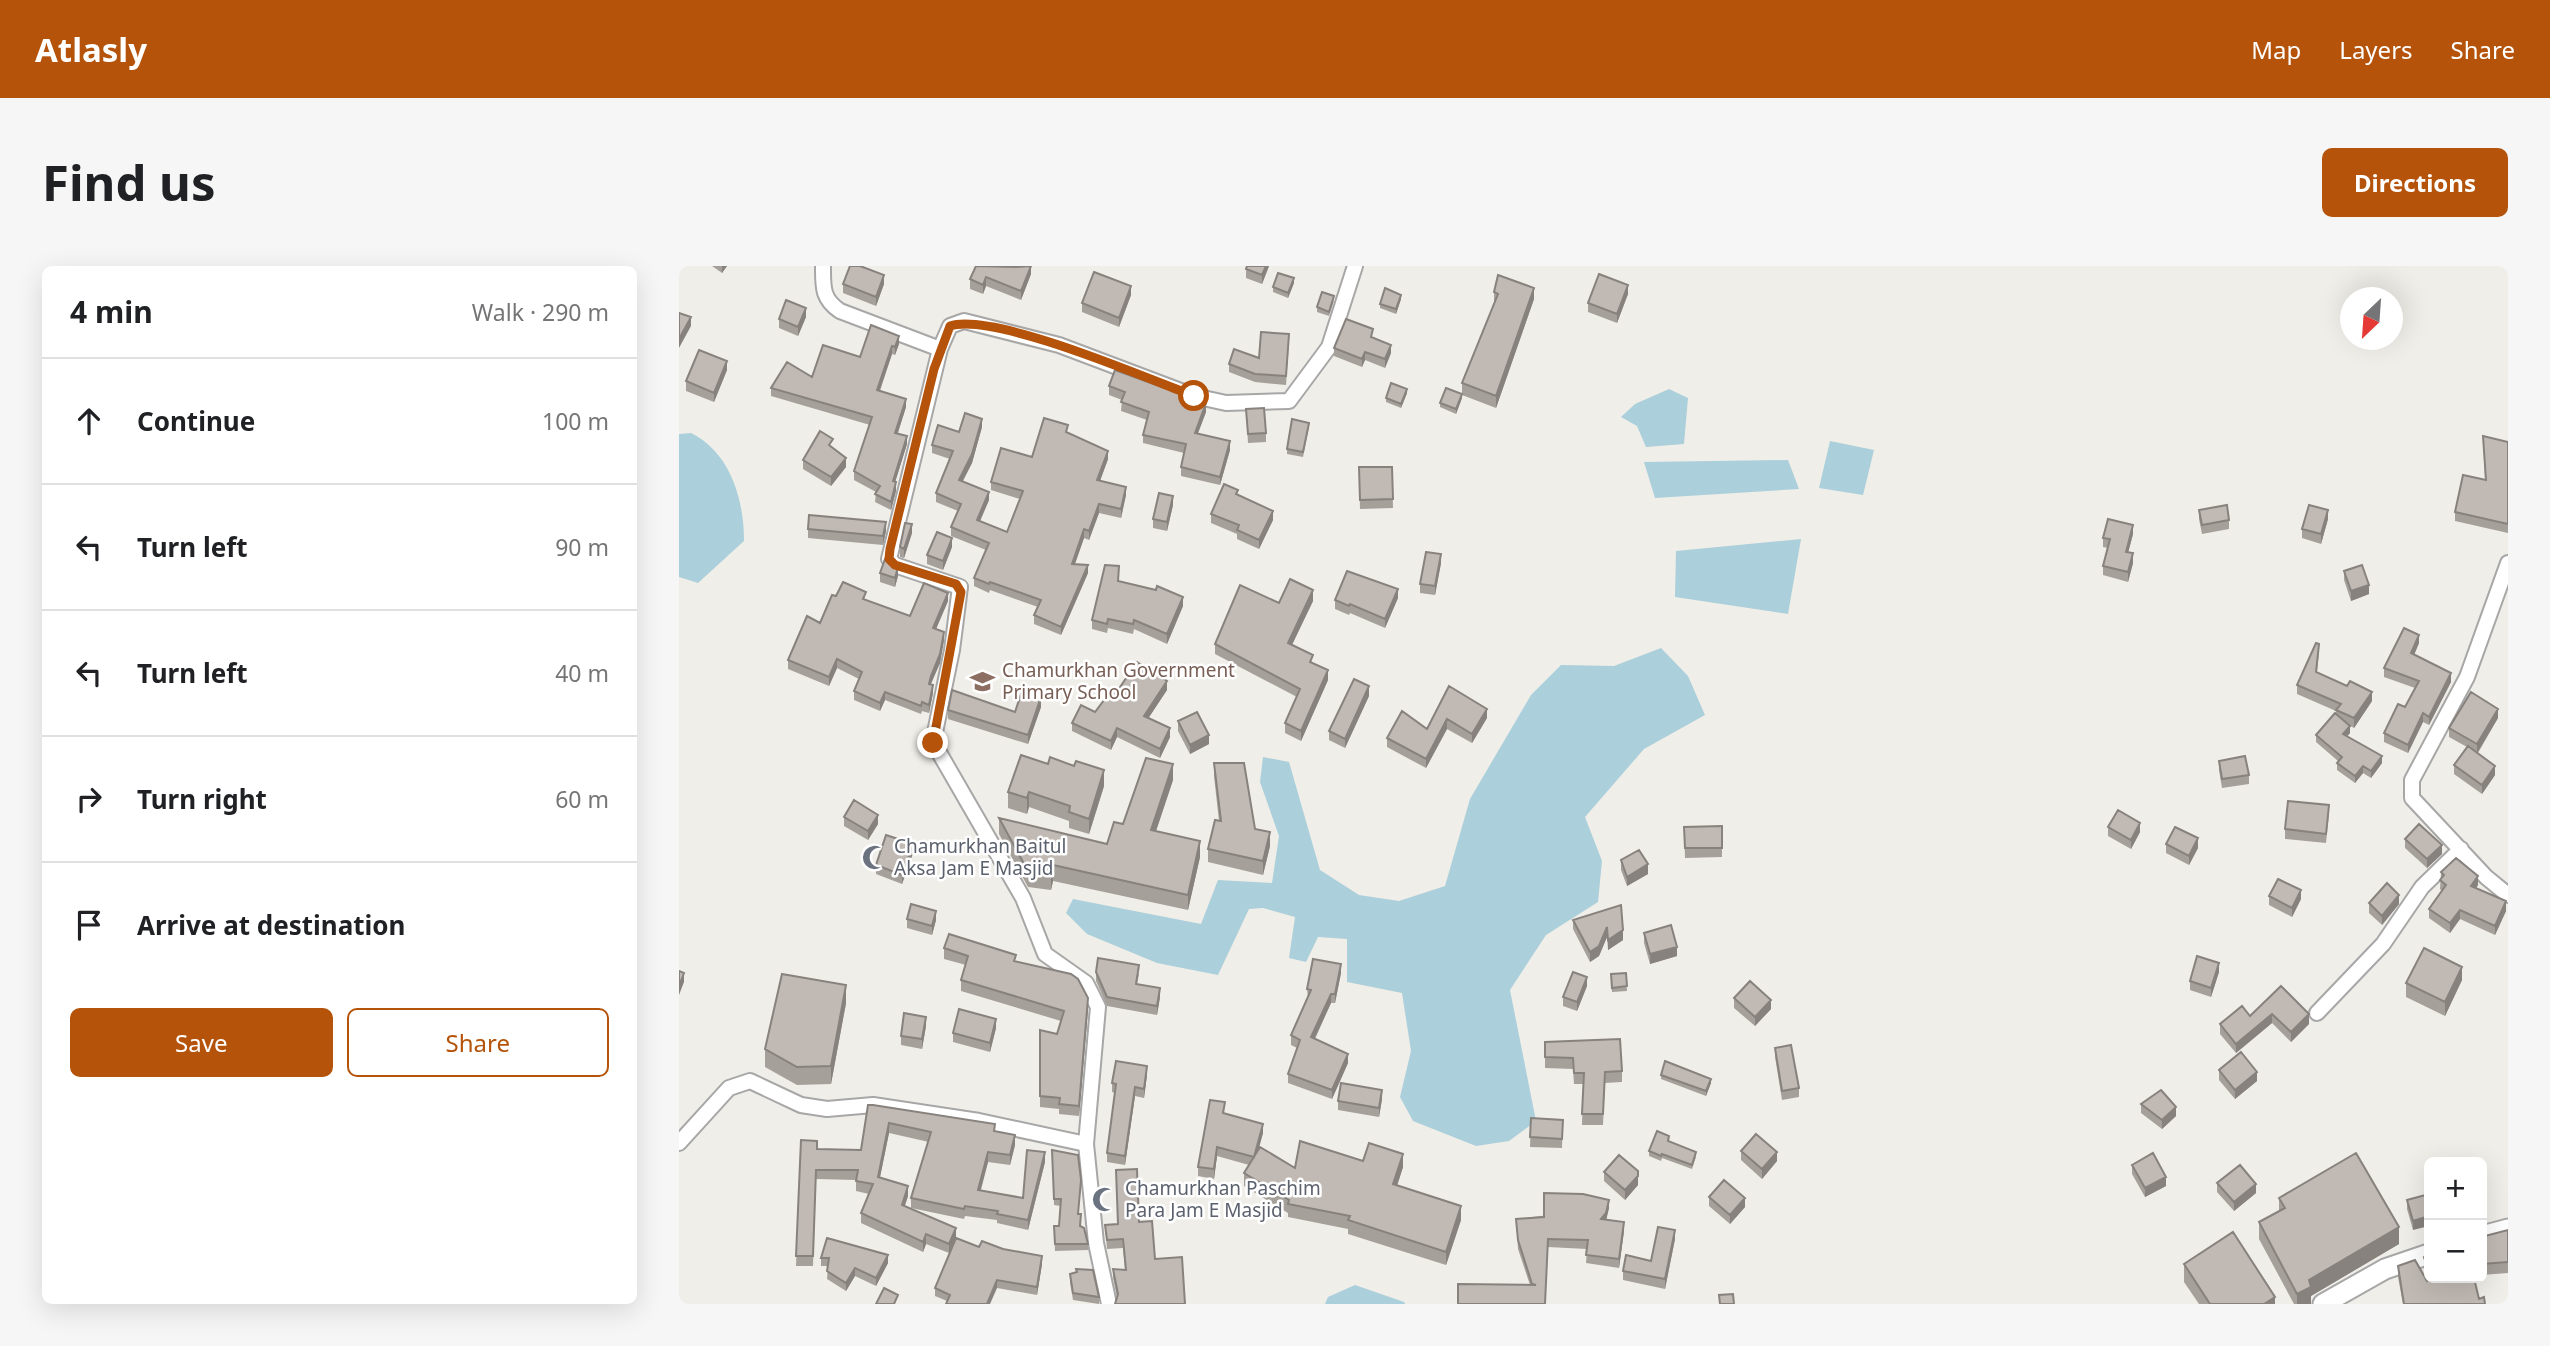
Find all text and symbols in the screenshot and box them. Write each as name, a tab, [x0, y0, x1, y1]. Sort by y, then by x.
text: Atlasly	[35, 27, 147, 72]
text: Map	[2251, 33, 2301, 66]
text: Layers	[2339, 33, 2413, 66]
text: Share	[2451, 33, 2515, 66]
button: Directions	[2322, 148, 2508, 217]
text: Find us	[42, 149, 216, 215]
north arrow	[2340, 287, 2403, 350]
text: 4 min	[70, 291, 153, 332]
text: Walk · 290 m	[472, 296, 609, 328]
route start	[1178, 380, 1209, 411]
icon: ahead	[70, 402, 108, 440]
text: Continue	[137, 403, 255, 439]
text: 100 m	[542, 405, 609, 437]
icon: left	[70, 528, 108, 566]
text: Turn left	[137, 529, 248, 565]
text: 90 m	[555, 531, 609, 563]
icon: left	[70, 654, 108, 692]
text: Turn left	[137, 655, 248, 691]
text: 40 m	[555, 657, 609, 689]
place label: Chamurkhan Government Primary School	[1002, 657, 1235, 705]
school or university icon: Chamurkhan Government Primary School	[968, 667, 996, 695]
route end	[917, 727, 948, 758]
icon: right	[70, 780, 108, 818]
text: Turn right	[137, 781, 267, 817]
text: 60 m	[555, 783, 609, 815]
place label: Chamurkhan Baitul Aksa Jam E Masjid	[894, 833, 1066, 881]
mosque icon: Chamurkhan Baitul Aksa Jam E Masjid	[860, 843, 888, 871]
icon: arrive	[70, 906, 108, 944]
text: Arrive at destination	[137, 907, 406, 943]
button: Save	[70, 1008, 333, 1077]
button: Share	[347, 1008, 609, 1077]
map controls	[2424, 1157, 2487, 1283]
button: +	[2424, 1157, 2487, 1220]
place label: Chamurkhan Paschim Para Jam E Masjid	[1125, 1175, 1321, 1223]
mosque icon: Chamurkhan Paschim Para Jam E Masjid	[1091, 1185, 1119, 1213]
button: −	[2424, 1220, 2487, 1283]

